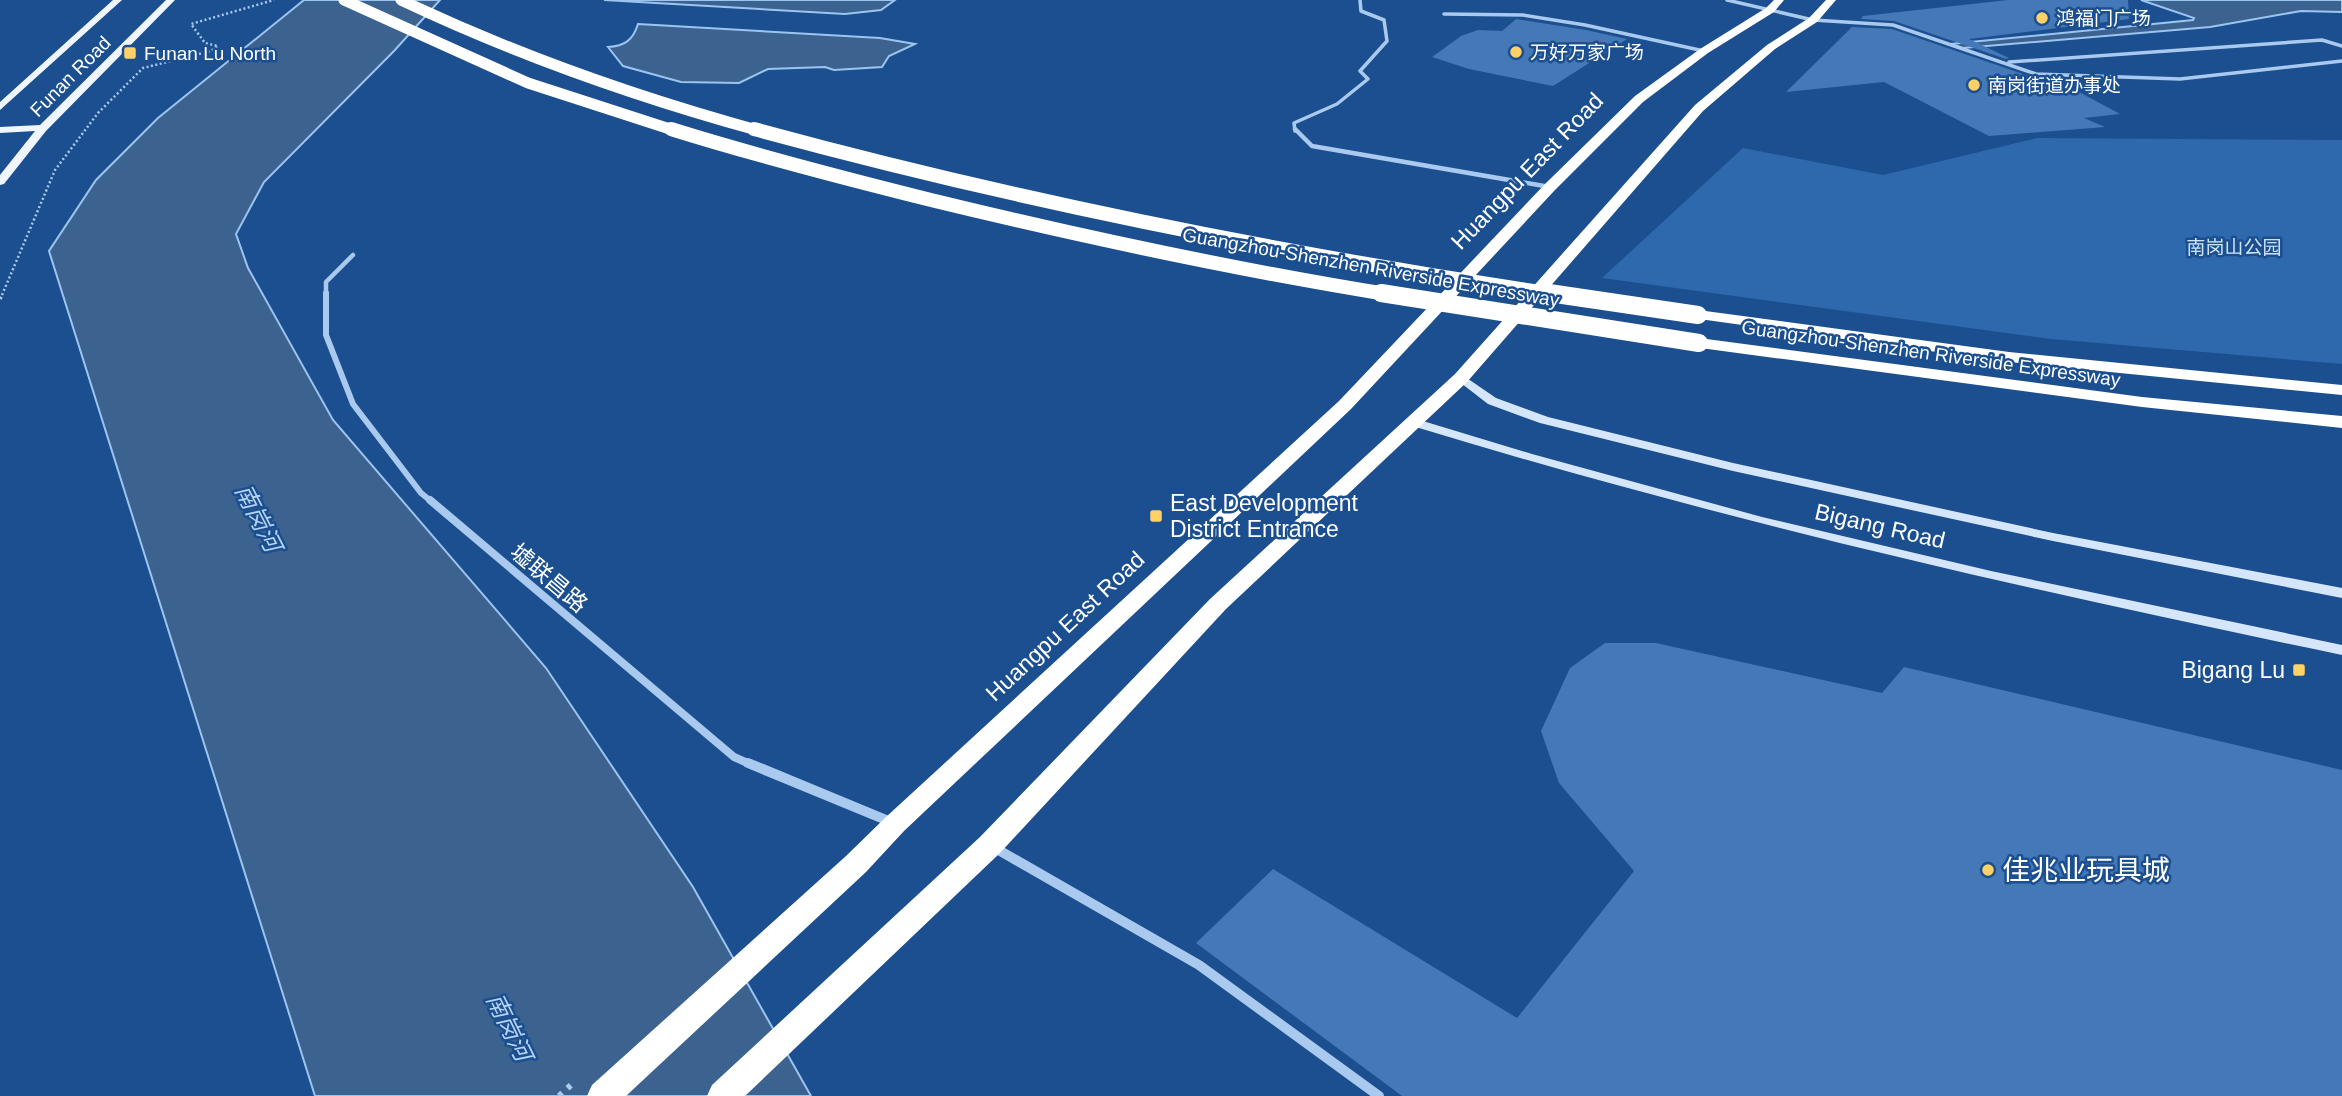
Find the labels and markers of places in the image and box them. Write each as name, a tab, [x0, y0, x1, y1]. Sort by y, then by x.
place label: 鸿福门广场	[2056, 8, 2151, 29]
marker: 鸿福门广场	[2034, 10, 2050, 26]
place label: 万好万家广场	[1530, 42, 1644, 63]
place label: Funan Lu North	[144, 43, 276, 64]
marker: 万好万家广场	[1508, 44, 1524, 60]
marker: Funan Lu North	[122, 45, 138, 61]
place label: 南岗街道办事处	[1988, 75, 2121, 96]
marker: 南岗街道办事处	[1966, 77, 1982, 93]
place label: East Development District Entrance	[1170, 490, 1359, 542]
marker: East Development District Entrance	[1148, 508, 1164, 524]
place label: Bigang Lu	[2181, 657, 2285, 683]
marker: Bigang Lu	[2291, 662, 2307, 678]
place label: 佳兆业玩具城	[2002, 855, 2170, 886]
marker: 佳兆业玩具城	[1980, 862, 1996, 878]

